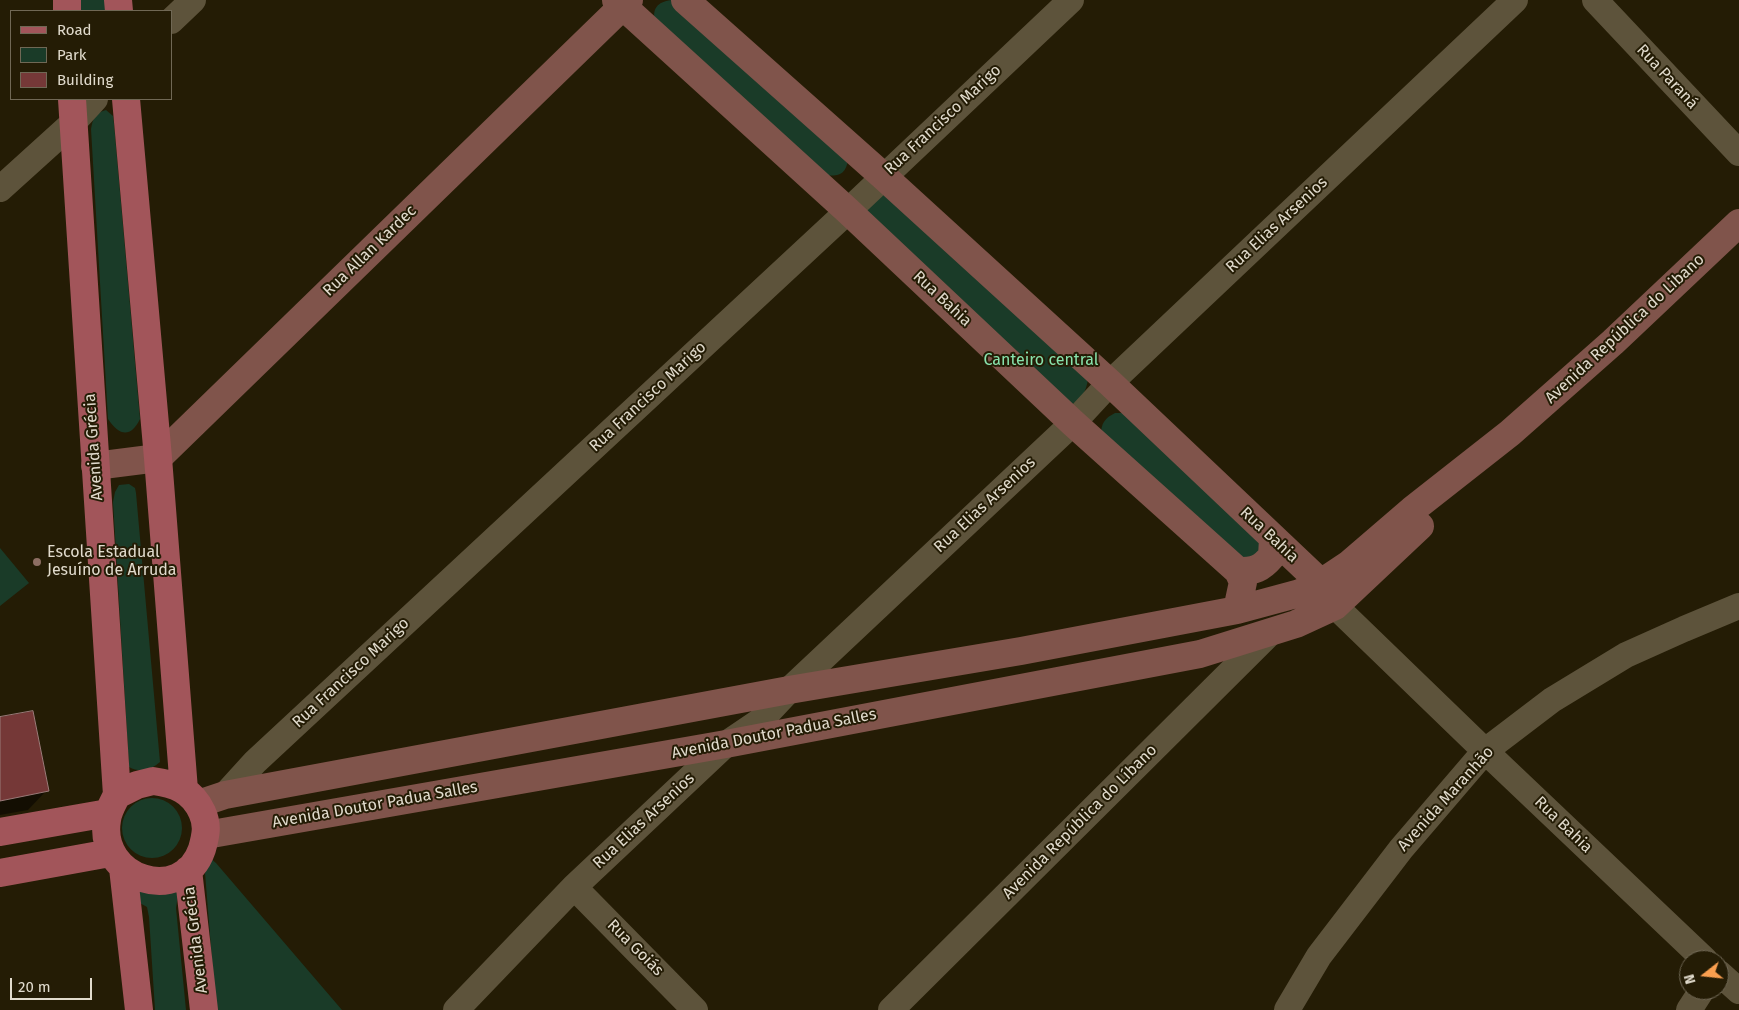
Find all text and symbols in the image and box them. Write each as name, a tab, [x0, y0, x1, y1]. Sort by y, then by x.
legend	[10, 10, 172, 100]
text: Road	[57, 21, 92, 39]
street label: Rua Paraná	[1632, 41, 1702, 113]
text: Park	[57, 46, 87, 64]
street label: Rua Francisco Marigo	[881, 61, 1005, 179]
text: Building	[57, 71, 113, 89]
street label: Rua Elias Arsenios	[1222, 173, 1332, 277]
street label: Rua Allan Kardec	[319, 202, 421, 300]
street label: Avenida República do Libano	[1541, 250, 1709, 408]
street label: Rua Bahia	[909, 267, 975, 331]
street label: Rua Francisco Marigo	[586, 338, 710, 456]
park label: Canteiro central	[984, 351, 1098, 371]
street label: Avenida Grécia	[81, 393, 107, 501]
street label: Rua Elias Arsenios	[930, 453, 1040, 557]
street label: Rua Bahia	[1236, 503, 1302, 567]
place label: Escola Estadual Jesuíno de Arruda	[47, 543, 176, 581]
marker: Escola Estadual Jesuíno de Arruda	[31, 556, 43, 568]
street label: Rua Francisco Marigo	[289, 614, 413, 732]
street label: Avenida Doutor Padua Salles	[670, 705, 878, 763]
street label: Avenida República do Líbano	[999, 741, 1161, 903]
street label: Avenida Maranhão	[1394, 743, 1498, 855]
street label: Rua Elias Arsenios	[589, 769, 699, 873]
street label: Avenida Doutor Padua Salles	[271, 777, 479, 833]
street label: Rua Bahia	[1530, 793, 1596, 857]
street label: Avenida Grécia	[180, 885, 212, 995]
street label: Rua Goiás	[603, 916, 667, 980]
north arrow	[1679, 950, 1729, 1000]
scale bar	[12, 968, 95, 1000]
text: N	[1681, 972, 1700, 986]
text: 20 m	[18, 978, 51, 996]

